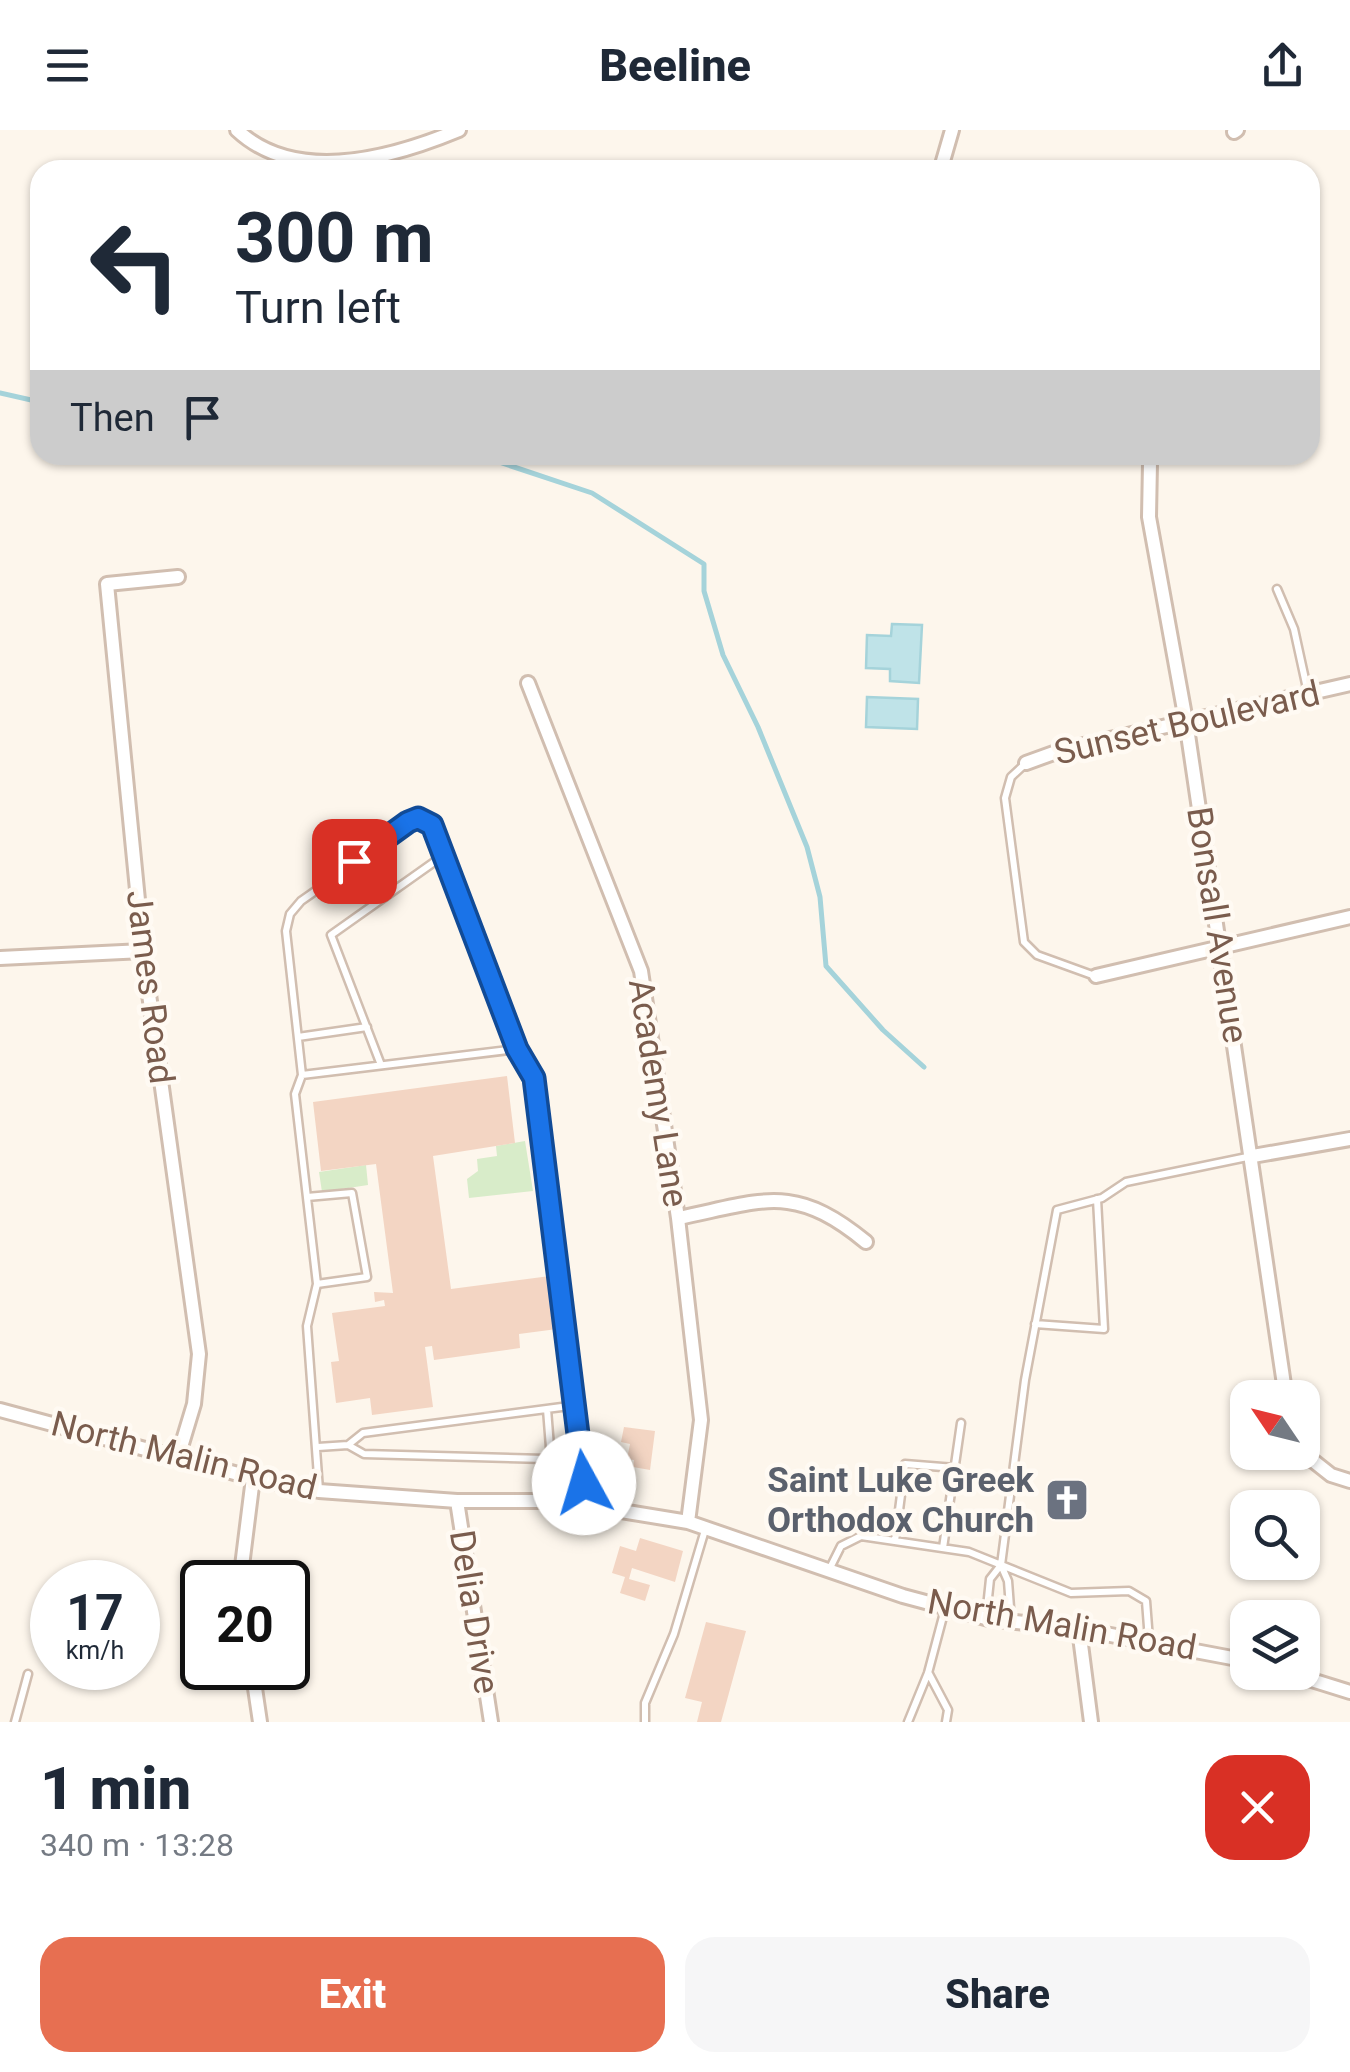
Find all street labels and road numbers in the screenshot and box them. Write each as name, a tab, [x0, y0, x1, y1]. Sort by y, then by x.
street label: Sunset Boulevard	[1050, 673, 1324, 773]
street label: Bonsall Avenue	[1178, 804, 1256, 1046]
street label: James Road	[118, 888, 182, 1086]
street label: Academy Lane	[620, 976, 696, 1210]
street label: North Malin Road	[47, 1403, 321, 1509]
street label: Delia Drive	[441, 1527, 507, 1697]
street label: North Malin Road	[925, 1581, 1199, 1669]

